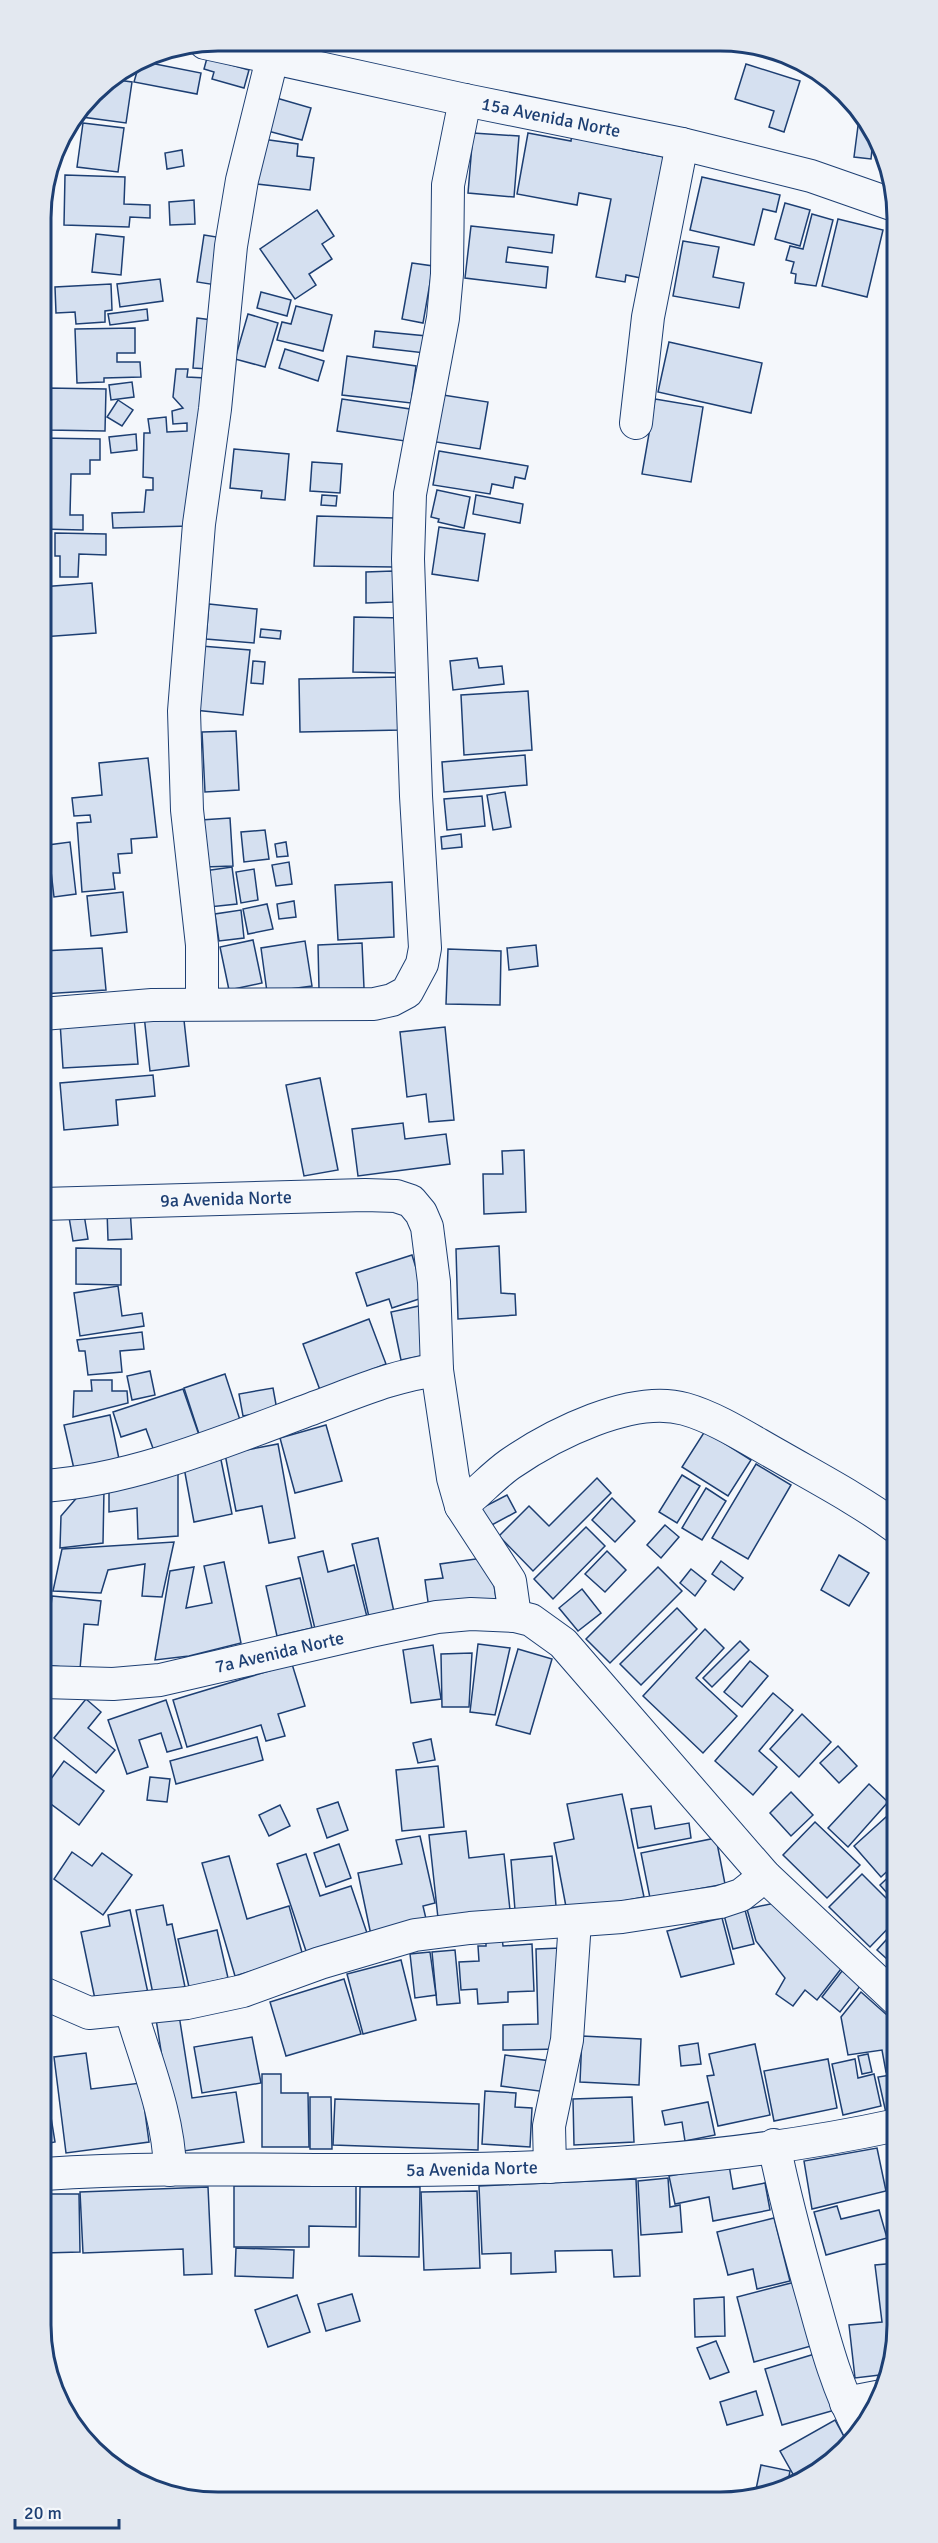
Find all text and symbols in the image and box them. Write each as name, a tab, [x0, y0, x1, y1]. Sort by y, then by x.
street label: 15a Avenida Norte	[480, 93, 623, 142]
street label: 9a Avenida Norte	[160, 1186, 292, 1212]
street label: 7a Avenida Norte	[213, 1627, 346, 1678]
street label: 5a Avenida Norte	[406, 2156, 538, 2181]
scale bar	[15, 2492, 118, 2530]
text: 20 m	[24, 2502, 62, 2524]

